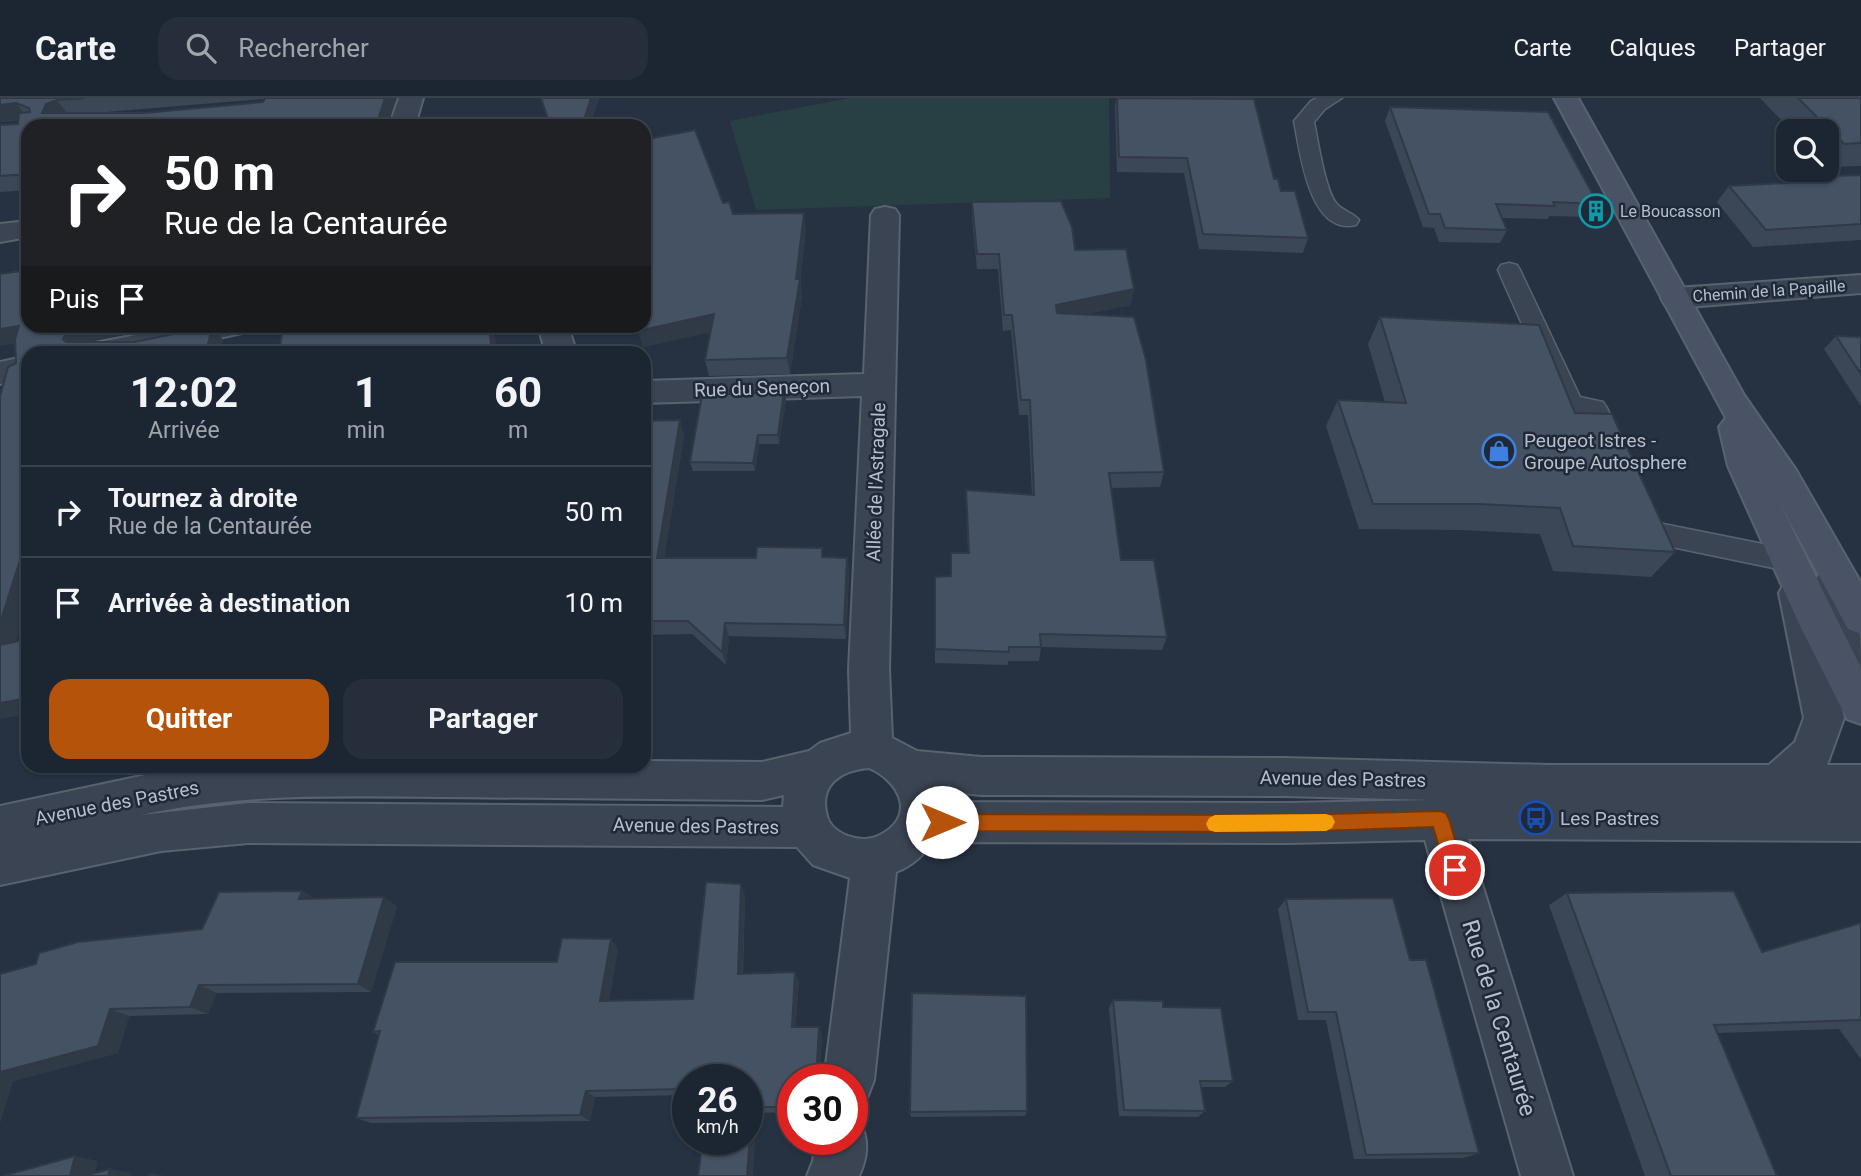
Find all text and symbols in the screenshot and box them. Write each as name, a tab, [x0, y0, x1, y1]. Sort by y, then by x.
search box	[158, 17, 648, 80]
text: Carte	[35, 29, 116, 68]
icon: search	[182, 29, 220, 67]
text: Rechercher	[238, 33, 369, 63]
text: Carte	[1513, 34, 1571, 62]
text: Calques	[1609, 34, 1696, 62]
text: Partager	[1734, 34, 1826, 62]
map controls	[1776, 119, 1839, 182]
button: search	[1776, 119, 1839, 182]
text: 50 m	[164, 145, 275, 202]
icon: right	[49, 147, 140, 238]
building icon: Le Boucasson	[1577, 192, 1615, 230]
place label: Le Boucasson	[1620, 202, 1721, 221]
text: Rue de la Centaurée	[164, 204, 448, 242]
street label: Chemin de la Papaille	[1692, 276, 1846, 306]
icon: arrive	[113, 280, 151, 318]
text: Puis	[49, 284, 99, 314]
text: 12:02	[130, 368, 238, 417]
text: 1	[354, 368, 378, 417]
text: 60	[494, 368, 542, 417]
street label: Rue du Seneçon	[694, 374, 830, 402]
street label: Allée de l'Astragale	[862, 402, 890, 562]
text: Arrivée	[148, 417, 220, 444]
text: min	[347, 417, 385, 444]
text: m	[508, 417, 528, 444]
place label: Peugeot Istres - Groupe Autosphere	[1524, 429, 1687, 474]
shop icon: Peugeot Istres - Groupe Autosphere	[1480, 432, 1518, 470]
text: Tournez à droite	[108, 483, 298, 513]
icon: right	[49, 493, 87, 531]
text: 50 m	[565, 497, 623, 527]
text: Rue de la Centaurée	[108, 513, 312, 540]
icon: arrive	[49, 584, 87, 622]
text: Arrivée à destination	[108, 588, 350, 618]
text: 10 m	[565, 588, 623, 618]
button: Quitter	[49, 679, 329, 759]
button: Partager	[343, 679, 623, 759]
street label: Avenue des Pastres	[1260, 766, 1426, 792]
street label: Avenue des Pastres	[33, 776, 201, 830]
position arrow	[905, 785, 979, 859]
bus stop icon: Les Pastres	[1517, 799, 1555, 837]
place label: Les Pastres	[1560, 807, 1659, 830]
street label: Avenue des Pastres	[613, 813, 779, 839]
pin	[1425, 840, 1485, 900]
icon: arrive	[1436, 851, 1474, 889]
street label: Rue de la Centaurée	[1456, 917, 1542, 1119]
speed limit sign: 30	[777, 1064, 868, 1155]
text: 26	[697, 1080, 738, 1121]
text: km/h	[696, 1116, 739, 1137]

